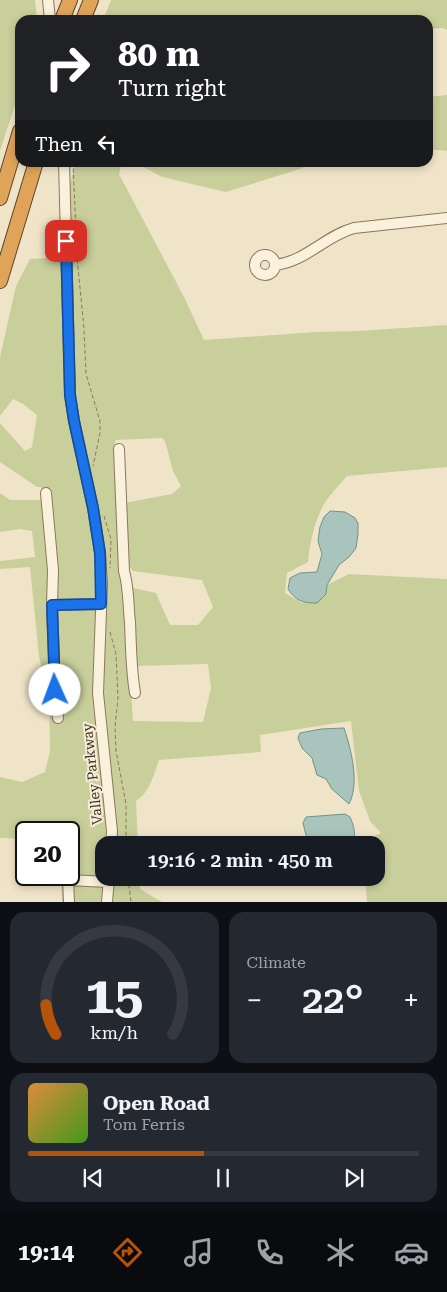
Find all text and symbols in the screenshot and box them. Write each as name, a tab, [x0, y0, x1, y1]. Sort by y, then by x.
text: 80 m	[118, 34, 200, 75]
icon: right	[35, 35, 100, 100]
text: Turn right	[118, 76, 226, 101]
icon: left	[93, 130, 121, 158]
text: Then	[35, 133, 83, 156]
pin	[45, 220, 87, 262]
icon: arrive	[52, 227, 80, 255]
position arrow	[28, 663, 80, 715]
street label: Valley Parkway	[79, 722, 105, 826]
speed limit sign: 20	[15, 821, 80, 886]
text: 19:16 · 2 min · 450 m	[147, 849, 333, 872]
text: Climate	[247, 953, 306, 972]
text: 15	[85, 965, 143, 1026]
text: 22°	[302, 978, 363, 1022]
text: −	[247, 984, 262, 1017]
text: +	[403, 984, 419, 1017]
text: km/h	[90, 1022, 139, 1043]
text: Open Road	[103, 1092, 210, 1115]
text: Tom Ferris	[103, 1115, 185, 1134]
icon: previous	[79, 1164, 107, 1192]
icon: pause	[209, 1164, 237, 1192]
icon: next	[340, 1164, 368, 1192]
icon: directions	[110, 1235, 145, 1270]
icon: music	[181, 1235, 216, 1270]
icon: phone	[252, 1235, 287, 1270]
icon: climate	[323, 1235, 358, 1270]
icon: car	[394, 1235, 429, 1270]
text: 19:14	[18, 1240, 74, 1265]

